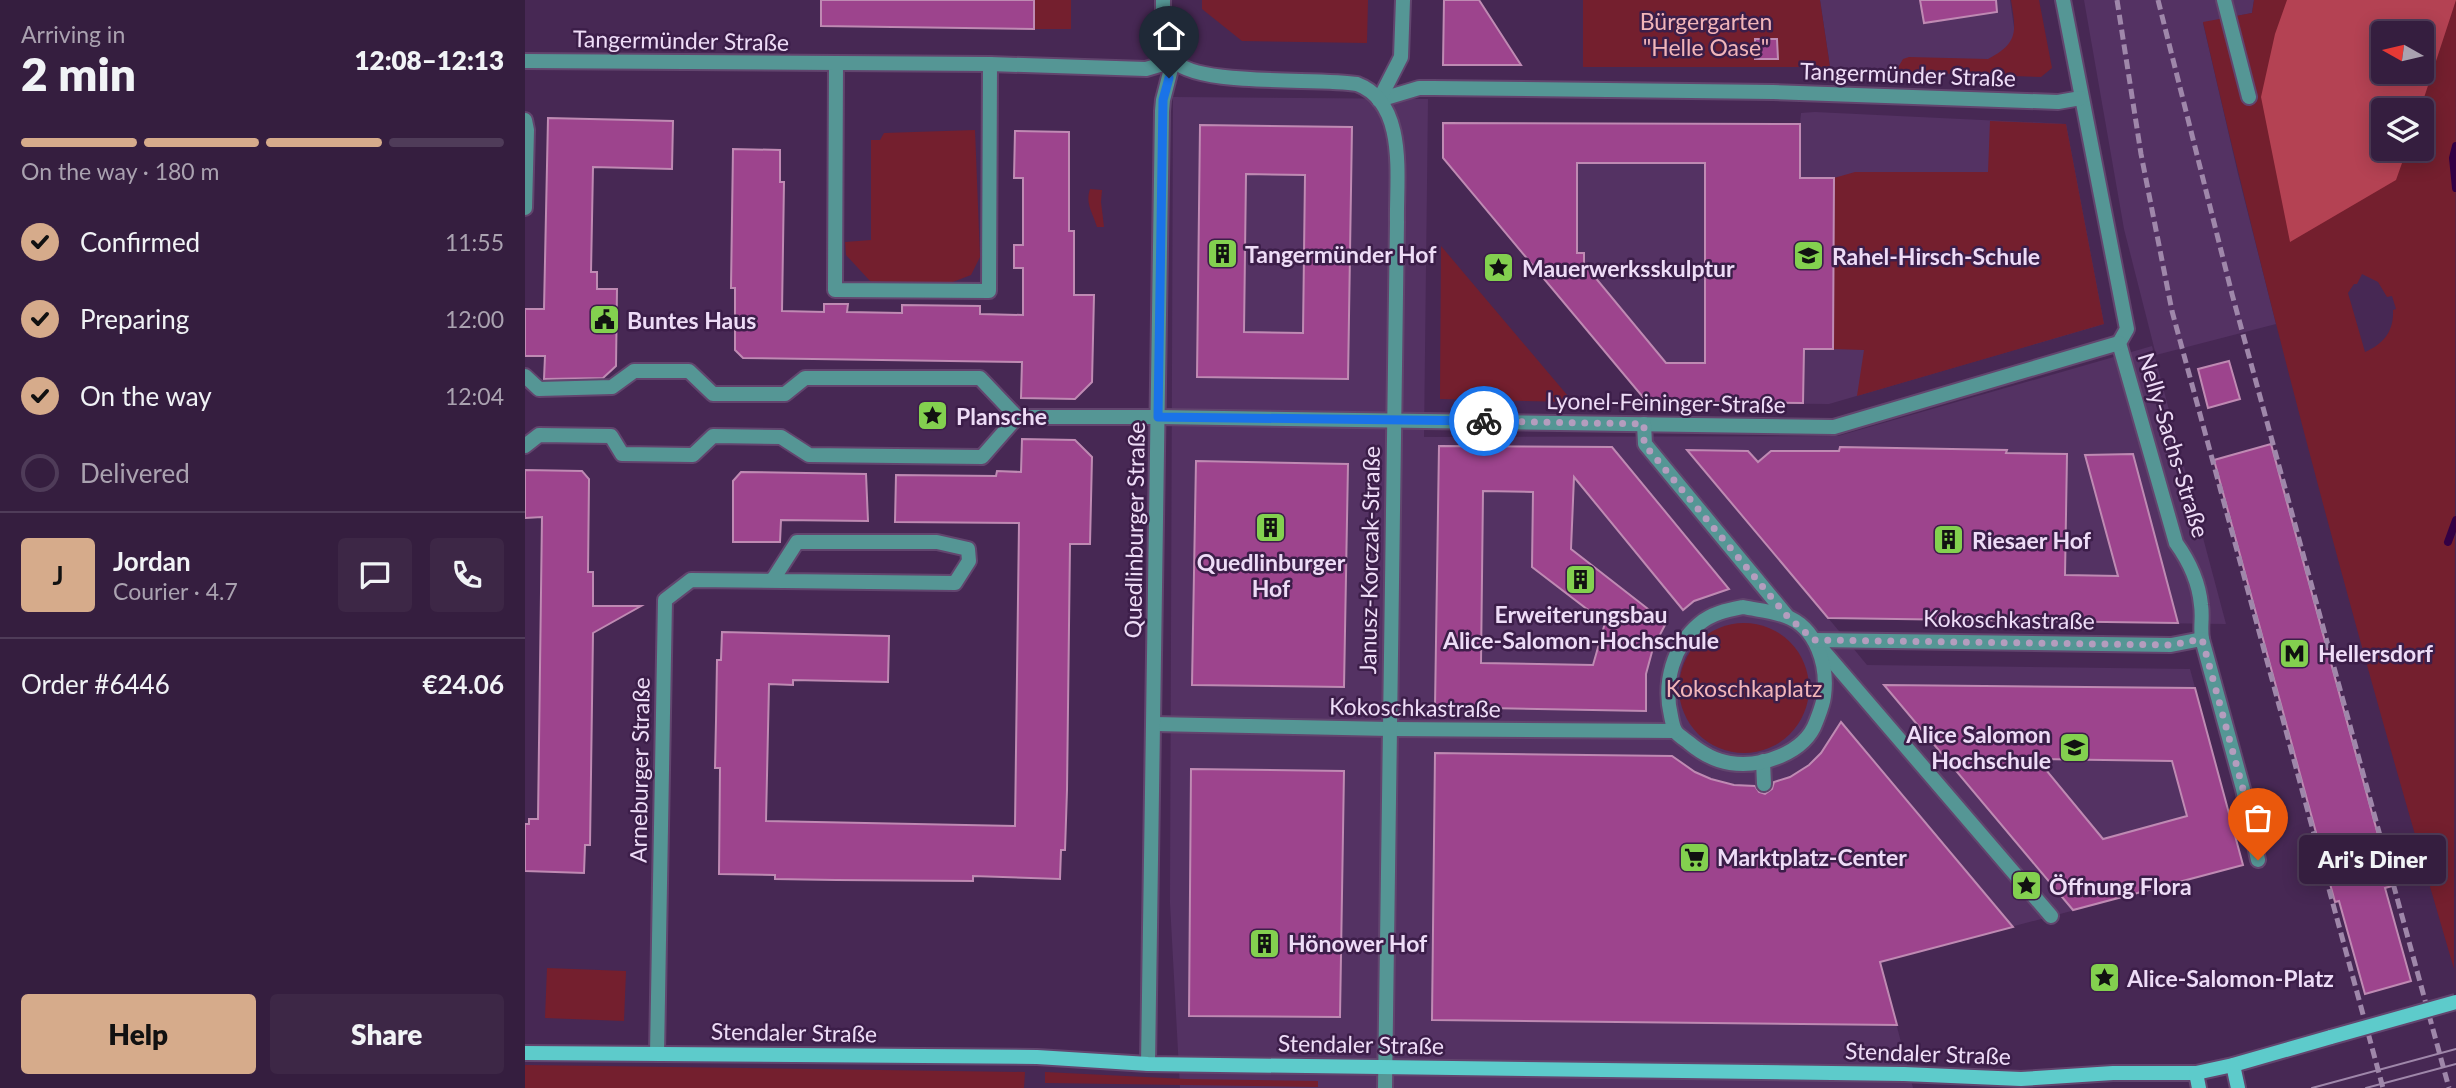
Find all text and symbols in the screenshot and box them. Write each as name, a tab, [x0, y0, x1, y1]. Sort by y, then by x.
pin	[1139, 6, 1199, 78]
park label: Bürgergarten "Helle Oase"	[1640, 7, 1772, 61]
icon: home	[1150, 17, 1188, 55]
text: Arriving in	[21, 20, 125, 48]
north arrow	[2371, 21, 2434, 84]
map controls	[2371, 21, 2434, 161]
street label: Tangermünder Straße	[573, 24, 789, 56]
text: 12:08–12:13	[354, 44, 504, 76]
text: 2 min	[21, 46, 136, 101]
street label: Tangermünder Straße	[1799, 56, 2017, 92]
button: layers	[2371, 98, 2434, 161]
text: On the way · 180 m	[21, 157, 220, 185]
icon: check	[21, 223, 59, 261]
text: Confirmed	[80, 226, 200, 258]
text: 11:55	[445, 228, 504, 256]
building icon: Tangermünder Hof	[1205, 237, 1239, 271]
school or university icon: Rahel-Hirsch-Schule	[1792, 239, 1826, 273]
place label: Tangermünder Hof	[1245, 240, 1437, 268]
place label: Rahel-Hirsch-Schule	[1832, 242, 2040, 270]
place icon: Mauerwerksskulptur	[1482, 251, 1516, 285]
place label: Mauerwerksskulptur	[1522, 254, 1735, 282]
icon: check	[21, 300, 59, 338]
text: Preparing	[80, 303, 189, 335]
public building icon: Buntes Haus	[587, 303, 621, 337]
text: 12:00	[445, 305, 504, 333]
place label: Buntes Haus	[627, 306, 756, 334]
street label: Nelly-Sachs-Straße	[2133, 349, 2215, 541]
icon: check	[21, 377, 59, 415]
text: On the way	[80, 380, 212, 412]
text: 12:04	[445, 382, 504, 410]
courier	[1449, 386, 1519, 456]
street label: Lyonel-Feininger-Straße	[1546, 386, 1786, 418]
place icon: Plansche	[916, 399, 950, 433]
place label: Plansche	[956, 402, 1047, 430]
icon: bike	[1465, 402, 1503, 440]
street label: Quedlinburger Straße	[1118, 421, 1150, 639]
street label: Janusz-Korczak-Straße	[1353, 446, 1385, 674]
text: Delivered	[80, 457, 190, 489]
building icon: Quedlinburger Hof	[1254, 511, 1288, 545]
building icon: Riesaer Hof	[1932, 523, 1966, 557]
place label: Riesaer Hof	[1972, 526, 2092, 554]
button: chat	[338, 538, 412, 612]
button: phone	[430, 538, 504, 612]
text: Jordan	[113, 545, 191, 577]
place label: Quedlinburger Hof	[1197, 548, 1346, 602]
text: J	[52, 559, 64, 591]
building icon: Erweiterungsbau Alice-Salomon-Hochschule	[1564, 563, 1598, 597]
text: Courier · 4.7	[113, 577, 238, 605]
place label: Erweiterungsbau Alice-Salomon-Hochschule	[1442, 600, 1719, 654]
street label: Kokoschkastraße	[1923, 604, 2095, 634]
metro station icon: Hellersdorf	[2278, 636, 2312, 670]
place label: Hellersdorf	[2318, 639, 2434, 667]
text: Order #6446	[21, 668, 170, 700]
text: €24.06	[422, 668, 504, 700]
park label: Kokoschkaplatz	[1666, 674, 1822, 702]
street label: Arneburger Straße	[623, 677, 655, 863]
street label: Kokoschkastraße	[1329, 692, 1501, 722]
place label: Alice Salomon Hochschule	[1905, 720, 2051, 774]
school or university icon: Alice Salomon Hochschule	[2057, 730, 2091, 764]
pin	[2228, 788, 2288, 860]
icon: bag	[2239, 799, 2277, 837]
callout: Ari's Diner	[2300, 836, 2447, 884]
supermarket icon: Marktplatz-Center	[1677, 840, 1711, 874]
place label: Marktplatz-Center	[1717, 843, 1907, 871]
text: Ari's Diner	[2318, 845, 2427, 873]
place icon: Öffnung Flora	[2009, 869, 2043, 903]
place label: Öffnung Flora	[2049, 872, 2192, 900]
building icon: Hönower Hof	[1248, 926, 1282, 960]
place label: Hönower Hof	[1288, 929, 1428, 957]
place icon: Alice-Salomon-Platz	[2087, 961, 2121, 995]
place label: Alice-Salomon-Platz	[2126, 964, 2334, 992]
button: Help	[21, 994, 256, 1074]
button: Share	[270, 994, 504, 1074]
street label: Stendaler Straße	[711, 1017, 877, 1047]
street label: Stendaler Straße	[1278, 1029, 1444, 1059]
street label: Stendaler Straße	[1845, 1036, 2011, 1070]

